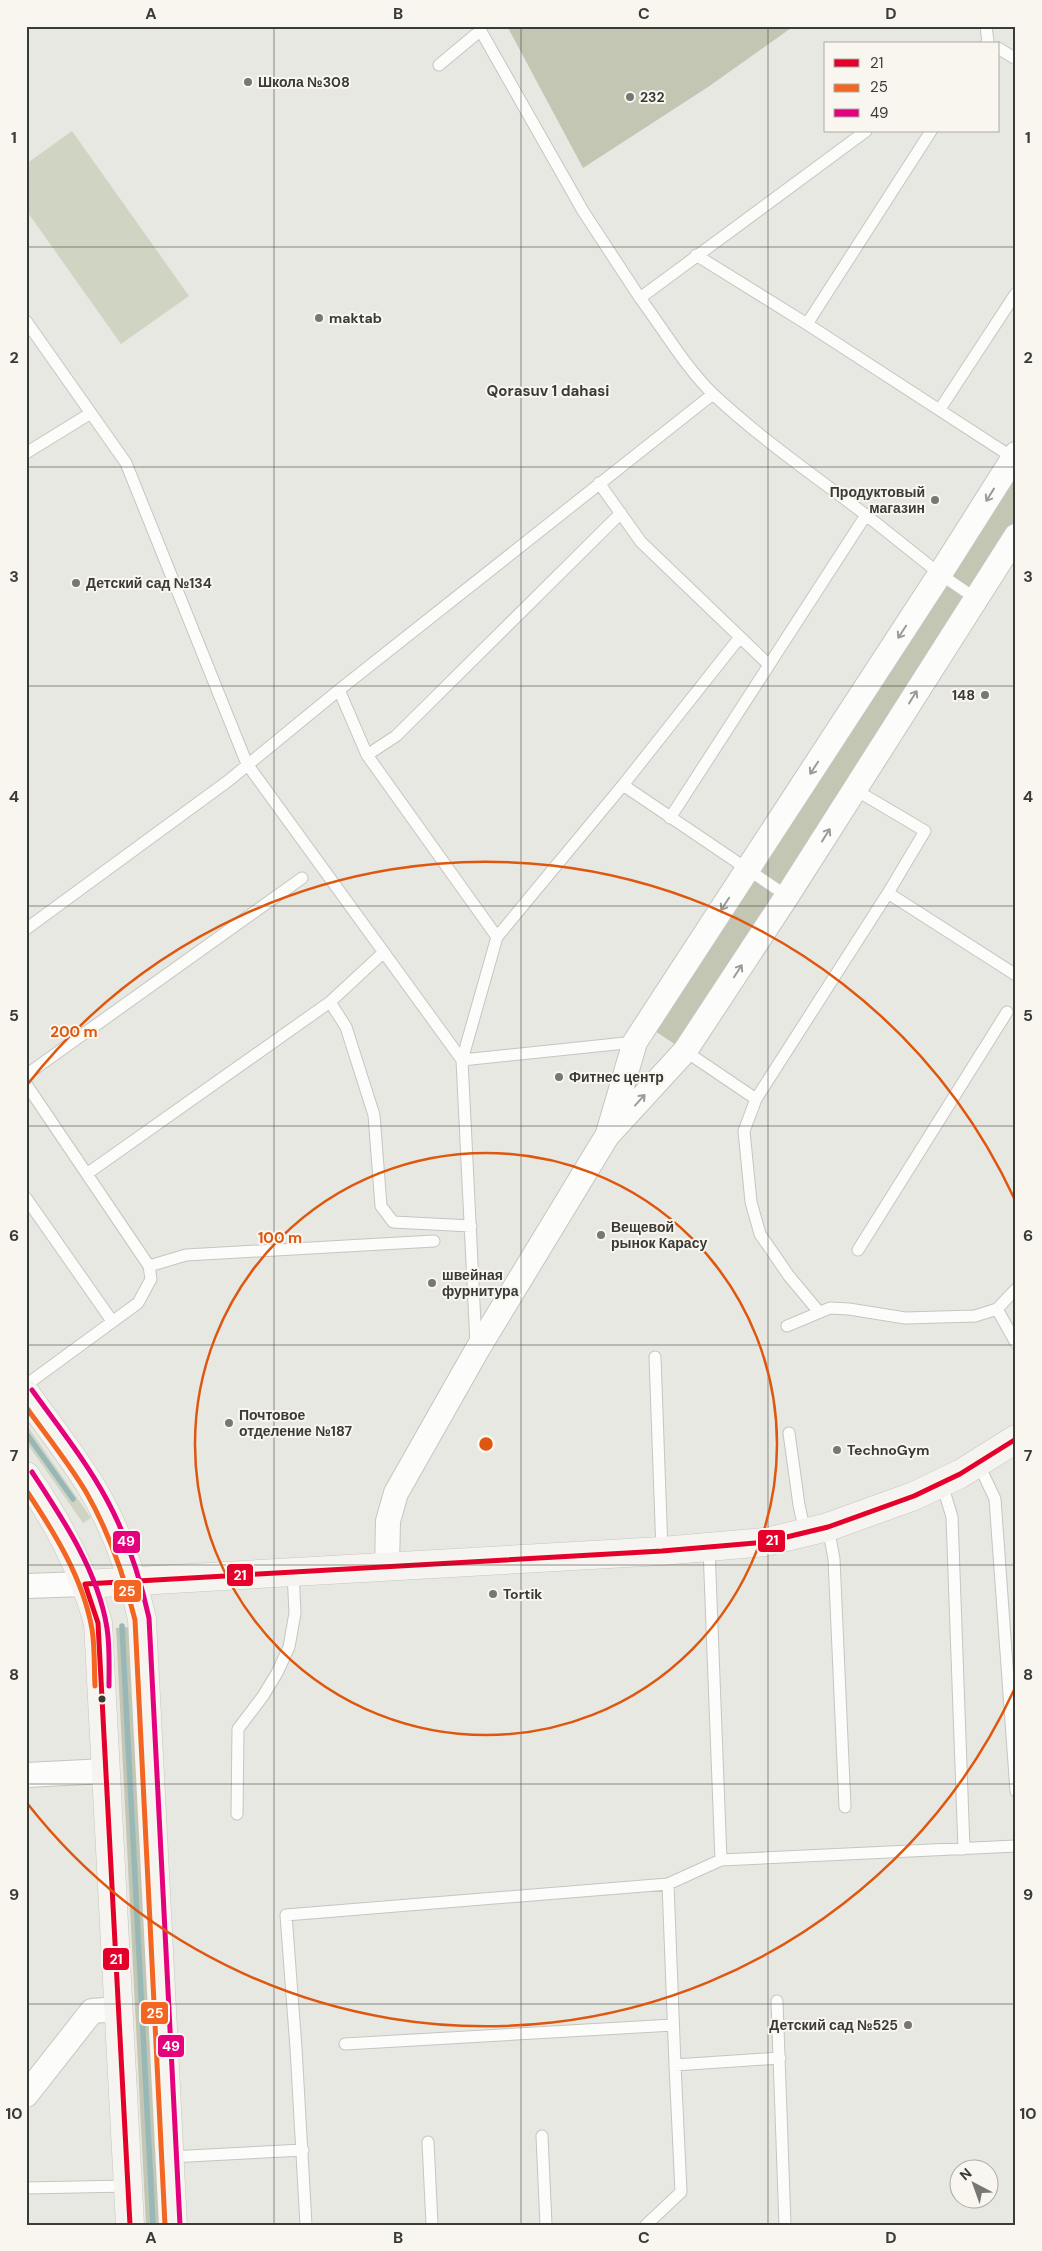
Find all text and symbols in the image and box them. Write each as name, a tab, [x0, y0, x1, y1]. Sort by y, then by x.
text: A	[145, 3, 157, 24]
text: B	[393, 3, 403, 24]
text: C	[638, 3, 650, 24]
text: D	[885, 3, 897, 24]
legend	[824, 42, 1000, 132]
text: 21	[870, 53, 883, 73]
place label: Школа №308	[258, 73, 350, 91]
marker: Школа №308	[242, 76, 254, 88]
text: 25	[870, 77, 888, 97]
place label: 232	[640, 88, 665, 106]
marker: 232	[624, 91, 636, 103]
text: 49	[870, 103, 889, 123]
text: 1	[11, 127, 17, 148]
text: 1	[1025, 127, 1031, 148]
place label: maktab	[329, 309, 382, 327]
marker: maktab	[313, 312, 325, 324]
text: 2	[9, 347, 19, 368]
text: 2	[1023, 347, 1033, 368]
district label: Qorasuv 1 dahasi	[487, 381, 609, 401]
place label: Продуктовый магазин	[830, 483, 925, 517]
one-way arrow	[985, 488, 995, 502]
marker: Продуктовый магазин	[929, 494, 941, 506]
text: 3	[9, 566, 19, 587]
text: 3	[1023, 566, 1033, 587]
place label: Детский сад №134	[86, 574, 212, 592]
marker: Детский сад №134	[70, 577, 82, 589]
one-way arrow	[897, 625, 908, 639]
place label: 148	[952, 686, 975, 704]
marker: 148	[979, 689, 991, 701]
one-way arrow	[908, 691, 918, 705]
one-way arrow	[808, 761, 818, 775]
text: 4	[9, 786, 19, 807]
text: 4	[1023, 786, 1033, 807]
one-way arrow	[821, 828, 831, 842]
one-way arrow	[719, 897, 729, 911]
one-way arrow	[733, 964, 743, 978]
text: 5	[9, 1005, 19, 1026]
text: 5	[1023, 1005, 1033, 1026]
text: 200 m	[50, 1022, 98, 1042]
place label: Фитнес центр	[569, 1068, 664, 1086]
marker: Фитнес центр	[553, 1071, 565, 1083]
one-way arrow	[634, 1094, 646, 1107]
place label: Вещевой рынок Карасу	[611, 1218, 707, 1252]
text: 6	[9, 1225, 19, 1246]
text: 6	[1023, 1225, 1033, 1246]
text: 100 m	[258, 1228, 302, 1248]
marker: Вещевой рынок Карасу	[595, 1229, 607, 1241]
place label: швейная фурнитура	[442, 1266, 519, 1300]
marker: швейная фурнитура	[426, 1277, 438, 1289]
place label: Почтовое отделение №187	[239, 1406, 353, 1440]
marker: Почтовое отделение №187	[223, 1417, 235, 1429]
centre of rings	[477, 1435, 495, 1453]
place label: TechnoGym	[847, 1441, 929, 1459]
marker: TechnoGym	[831, 1444, 843, 1456]
text: 7	[10, 1445, 19, 1466]
text: 7	[1024, 1445, 1033, 1466]
line badge: 21	[757, 1529, 786, 1553]
line badge: 49	[112, 1530, 141, 1554]
text: 21	[765, 1531, 779, 1549]
text: 49	[117, 1532, 135, 1550]
line badge: 21	[226, 1563, 254, 1587]
text: 21	[233, 1566, 247, 1584]
line badge: 25	[113, 1579, 142, 1603]
text: 25	[119, 1582, 135, 1600]
place label: Tortik	[503, 1585, 542, 1603]
marker: Tortik	[487, 1588, 499, 1600]
text: 8	[9, 1664, 19, 1685]
text: 8	[1023, 1664, 1033, 1685]
unlabelled marker	[97, 1694, 107, 1704]
text: 9	[9, 1884, 19, 1905]
text: 9	[1023, 1884, 1033, 1905]
line badge: 21	[102, 1947, 130, 1971]
text: 21	[109, 1950, 123, 1968]
line badge: 25	[140, 2001, 169, 2025]
text: 25	[147, 2004, 163, 2022]
place label: Детский сад №525	[769, 2016, 898, 2034]
marker: Детский сад №525	[902, 2019, 914, 2031]
line badge: 49	[157, 2034, 185, 2058]
text: 49	[162, 2037, 180, 2055]
text: 10	[5, 2103, 23, 2124]
text: 10	[1019, 2103, 1037, 2124]
north arrow	[950, 2158, 1000, 2208]
text: N	[956, 2164, 975, 2184]
text: A	[145, 2227, 157, 2248]
text: B	[393, 2227, 403, 2248]
text: C	[638, 2227, 650, 2248]
text: D	[885, 2227, 897, 2248]

